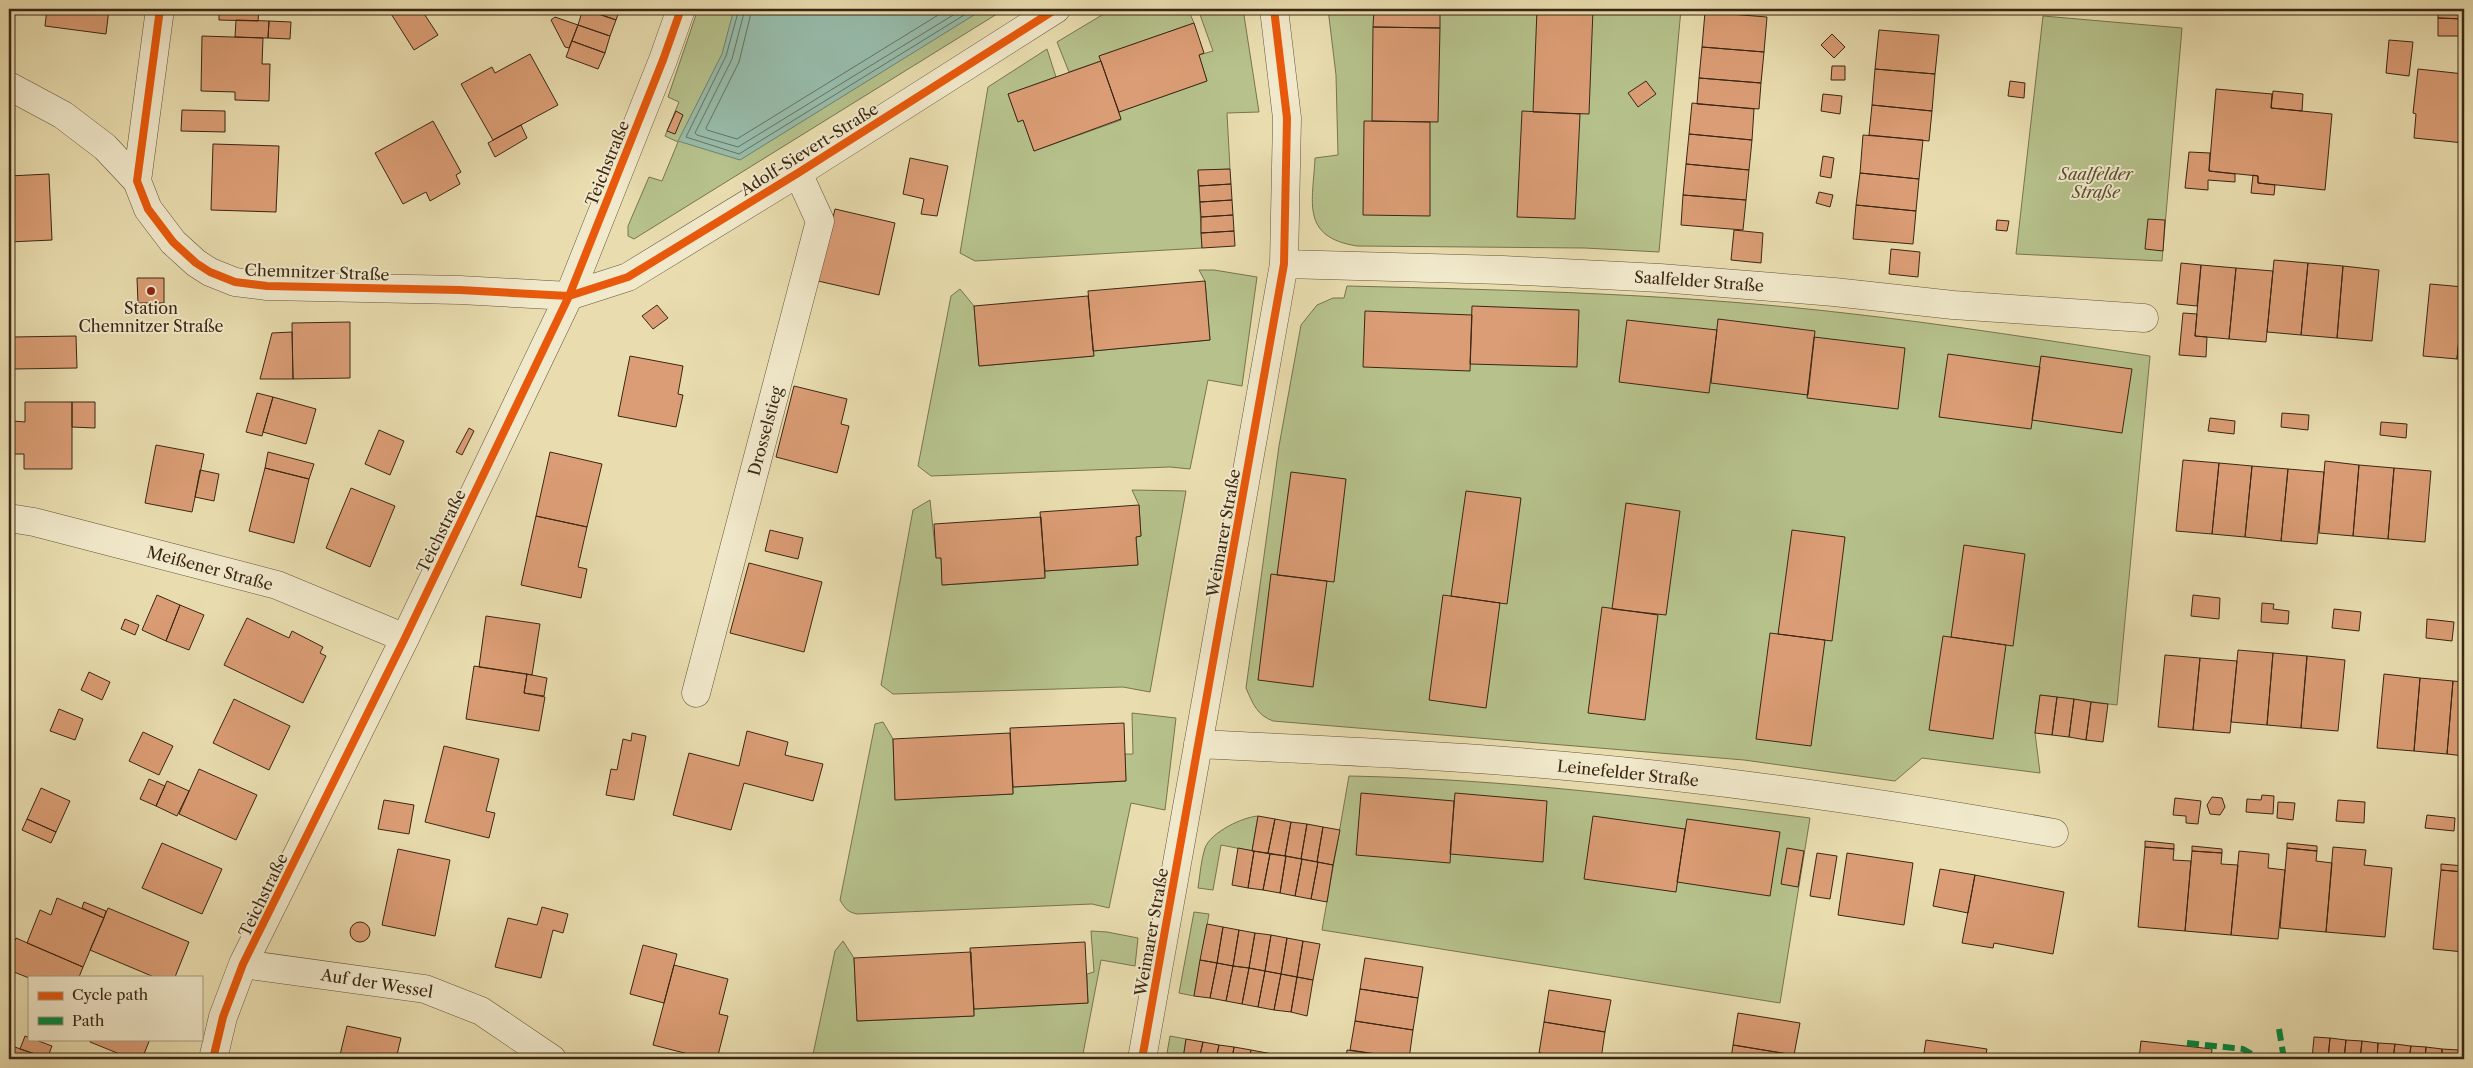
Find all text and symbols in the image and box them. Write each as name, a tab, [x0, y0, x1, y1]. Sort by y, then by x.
street label: Adolf-Sievert-Straße	[735, 98, 882, 200]
street label: Teichstraße	[581, 117, 633, 209]
park label: Saalfelder Straße	[2058, 164, 2134, 202]
street label: Chemnitzer Straße	[244, 259, 390, 285]
street label: Saalfelder Straße	[1633, 266, 1765, 296]
marker: Station Chemnitzer Straße	[145, 285, 157, 297]
place label: Station Chemnitzer Straße	[78, 298, 224, 336]
street label: Drosselstieg	[743, 384, 787, 478]
street label: Weimarer Straße	[1202, 467, 1244, 600]
street label: Teichstraße	[412, 486, 470, 576]
street label: Meißener Straße	[145, 542, 275, 594]
street label: Leinefelder Straße	[1556, 756, 1700, 790]
street label: Teichstraße	[234, 850, 292, 940]
street label: Weimarer Straße	[1130, 866, 1172, 999]
street label: Auf der Wessel	[319, 964, 435, 1002]
legend	[28, 976, 202, 1040]
text: Cycle path	[72, 985, 149, 1004]
text: Path	[72, 1011, 105, 1030]

